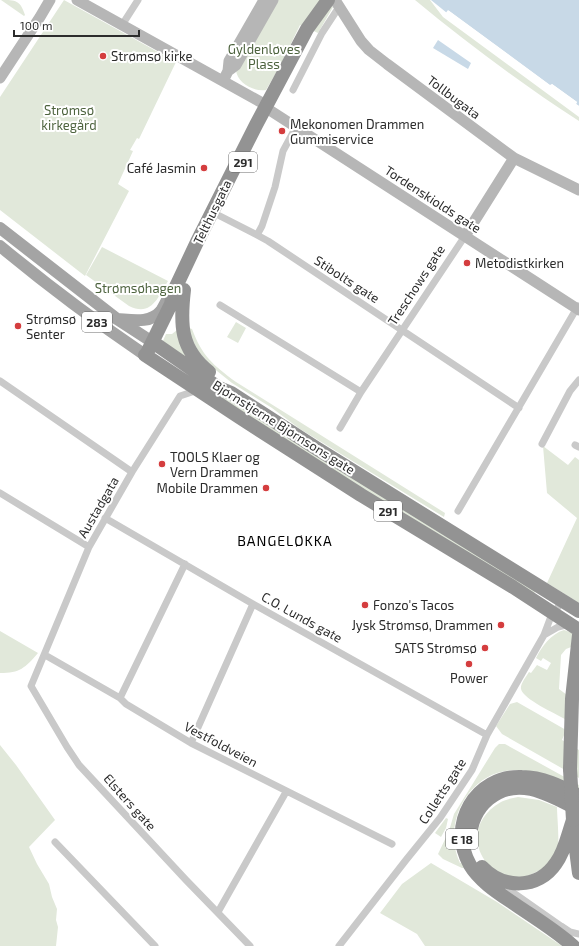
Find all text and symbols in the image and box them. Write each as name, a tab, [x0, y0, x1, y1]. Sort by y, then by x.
scale bar	[14, 12, 139, 38]
text: 100 m	[20, 18, 52, 32]
park label: Gyldenløves Plass	[228, 41, 300, 72]
place label: Strømsø kirke	[111, 48, 193, 64]
marker: Strømsø kirke	[98, 51, 108, 61]
street label: Tollbugata	[424, 72, 484, 122]
park label: Strømsø kirkegård	[41, 102, 97, 133]
place label: Mekonomen Drammen Gummiservice	[290, 116, 424, 147]
marker: Mekonomen Drammen Gummiservice	[277, 126, 287, 136]
road number: 291	[229, 152, 257, 172]
place label: Café Jasmin	[127, 160, 196, 176]
street label: Tordenskiolds gate	[382, 162, 484, 236]
marker: Café Jasmin	[199, 163, 209, 173]
street label: Telthusgata	[190, 177, 234, 247]
street label: Treschows gate	[384, 242, 448, 328]
street label: Stibolts gate	[311, 252, 383, 306]
place label: Metodistkirken	[475, 255, 564, 271]
marker: Metodistkirken	[462, 258, 472, 268]
park label: Strømsøhagen	[95, 280, 181, 296]
place label: Strømsø Senter	[26, 311, 76, 342]
road number: 283	[82, 312, 112, 332]
marker: Strømsø Senter	[13, 321, 23, 331]
street label: Bjørnstjerne Bjørnsons gate	[210, 377, 358, 477]
place label: TOOLS Klaer og Vern Drammen	[170, 449, 260, 480]
marker: TOOLS Klaer og Vern Drammen	[157, 459, 167, 469]
street label: Austadgata	[74, 474, 122, 540]
place label: Mobile Drammen	[157, 480, 258, 496]
marker: Mobile Drammen	[261, 483, 271, 493]
road number: 291	[374, 501, 402, 521]
district label: BANGELØKKA	[237, 532, 333, 549]
street label: C.O. Lunds gate	[259, 588, 345, 646]
place label: Fonzo's Tacos	[373, 597, 454, 613]
marker: Fonzo's Tacos	[360, 600, 370, 610]
place label: Jysk Strømsø, Drammen	[351, 617, 493, 633]
marker: Jysk Strømsø, Drammen	[496, 620, 506, 630]
place label: SATS Strømsø	[395, 640, 477, 656]
marker: SATS Strømsø	[480, 643, 490, 653]
marker: Power	[464, 659, 474, 669]
place label: Power	[450, 670, 488, 686]
street label: Vestfoldveien	[181, 718, 261, 770]
street label: Colletts gate	[415, 755, 469, 827]
street label: Elsters gate	[100, 770, 160, 834]
road number: E 18	[446, 829, 478, 849]

